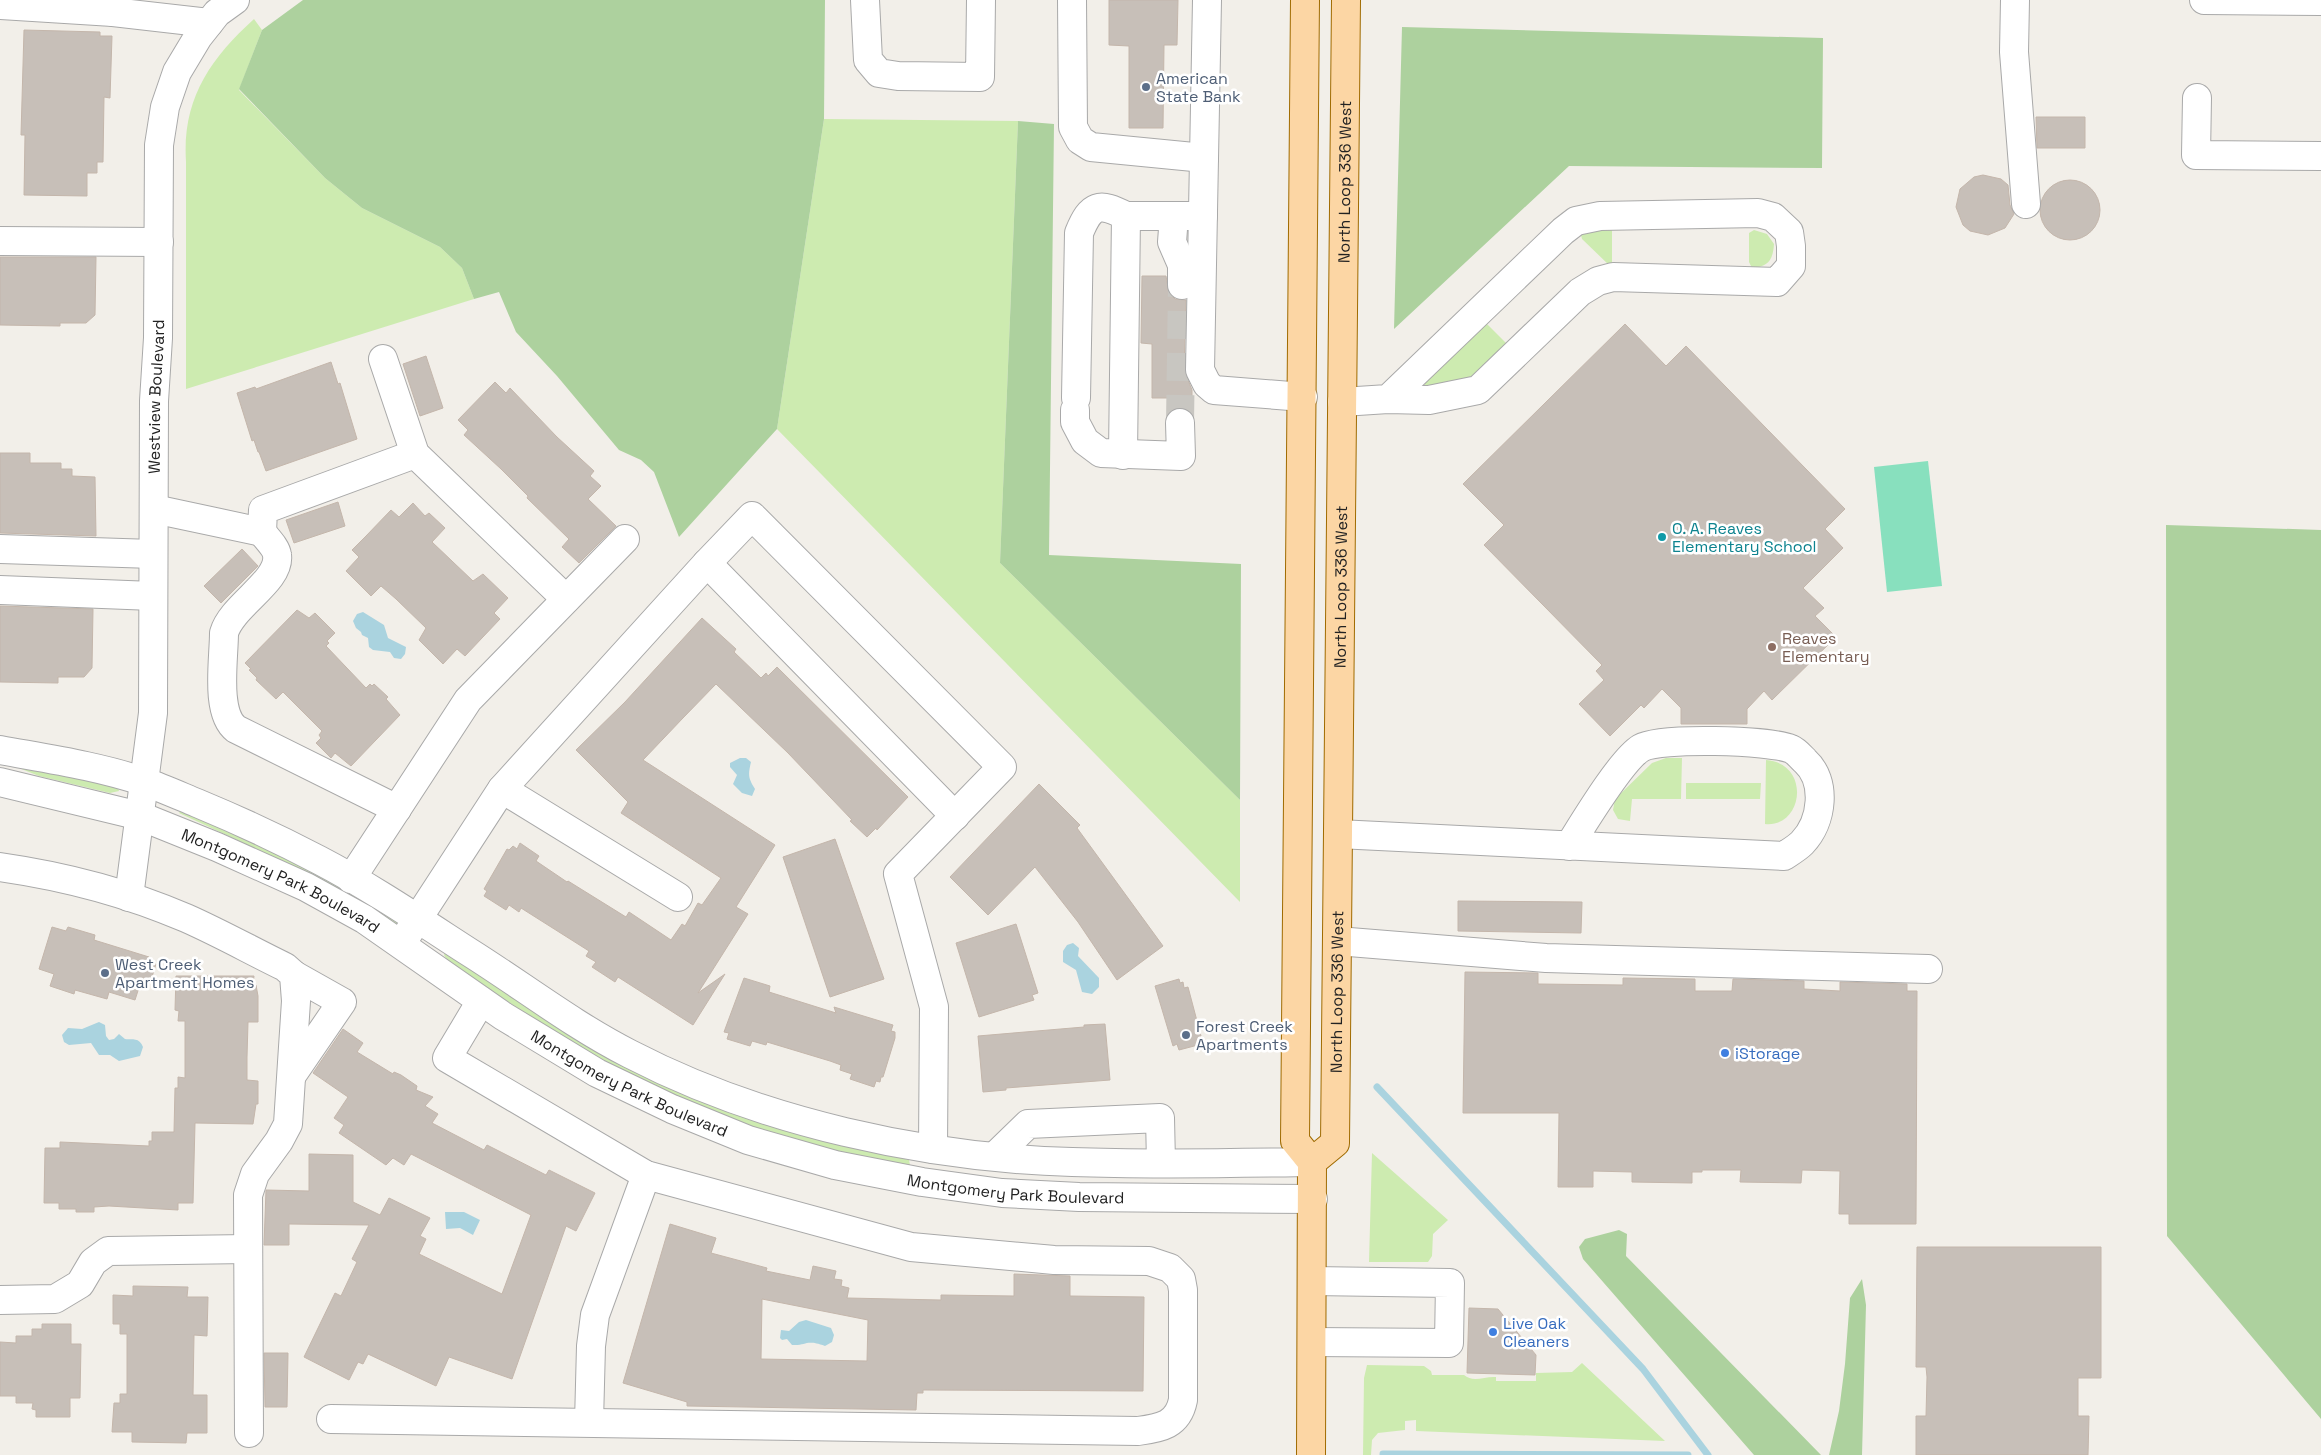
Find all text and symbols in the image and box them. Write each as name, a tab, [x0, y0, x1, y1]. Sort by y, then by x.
place label: American State Bank	[1156, 68, 1241, 107]
marker: American State Bank	[1140, 81, 1152, 93]
street label: North Loop 336 West	[1333, 100, 1356, 263]
street label: Westview Boulevard	[144, 319, 169, 474]
street label: North Loop 336 West	[1330, 505, 1352, 668]
place label: O. A. Reaves Elementary School	[1672, 518, 1817, 557]
marker: O. A. Reaves Elementary School	[1656, 531, 1668, 543]
place label: Reaves Elementary	[1782, 628, 1870, 667]
marker: Reaves Elementary	[1766, 641, 1778, 653]
street label: Montgomery Park Boulevard	[178, 824, 384, 938]
street label: North Loop 336 West	[1326, 910, 1348, 1073]
place label: West Creek Apartment Homes	[115, 954, 254, 993]
marker: West Creek Apartment Homes	[99, 967, 111, 979]
place label: Forest Creek Apartments	[1196, 1016, 1293, 1055]
street label: Montgomery Park Boulevard	[527, 1025, 731, 1142]
marker: Forest Creek Apartments	[1180, 1029, 1192, 1041]
place label: iStorage	[1735, 1043, 1800, 1064]
marker: iStorage	[1719, 1047, 1731, 1059]
street label: Montgomery Park Boulevard	[905, 1169, 1125, 1208]
place label: Live Oak Cleaners	[1503, 1313, 1569, 1352]
marker: Live Oak Cleaners	[1487, 1326, 1499, 1338]

